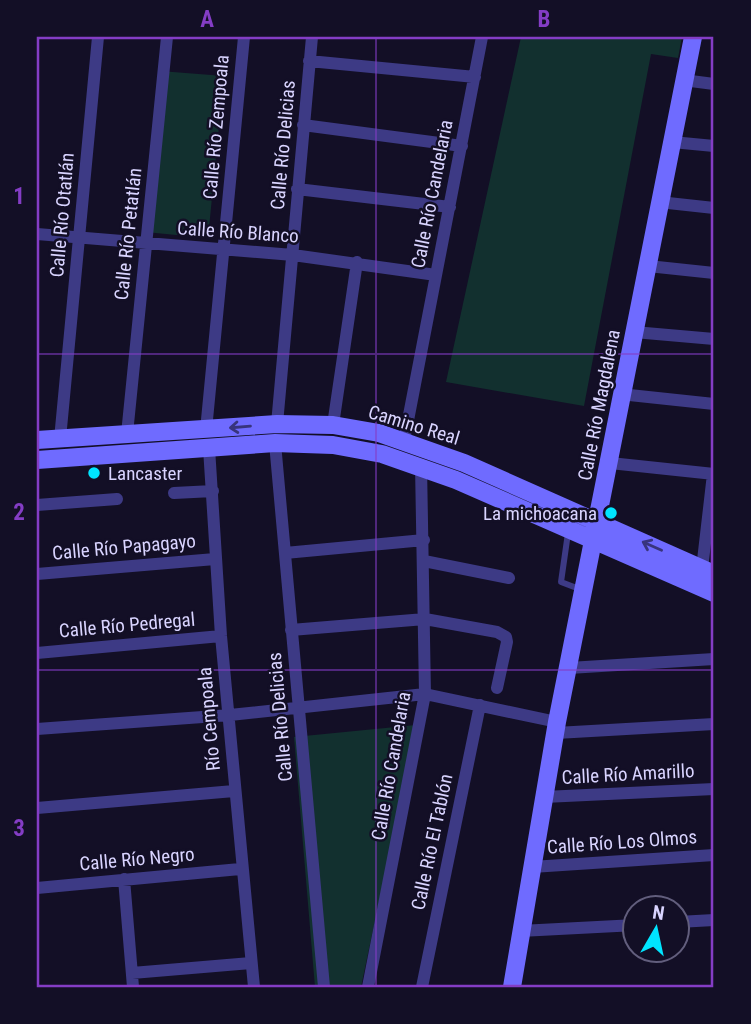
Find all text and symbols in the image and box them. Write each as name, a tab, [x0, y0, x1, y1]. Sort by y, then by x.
text: A	[200, 6, 214, 33]
text: B	[538, 6, 550, 33]
street label: Calle Río Zempoala	[198, 54, 234, 200]
street label: Calle Río Delicias	[266, 79, 300, 211]
street label: Calle Río Candelaria	[406, 118, 458, 270]
street label: Calle Río Otatlán	[45, 152, 79, 278]
street label: Calle Río Petatlán	[110, 167, 146, 301]
text: 1	[13, 183, 25, 210]
street label: Calle Río Blanco	[177, 216, 299, 248]
street label: Calle Río Magdalena	[573, 328, 625, 482]
street label: Camino Real	[366, 400, 462, 450]
one-way arrow	[230, 421, 252, 434]
place label: Lancaster	[108, 462, 182, 485]
marker: Lancaster	[86, 465, 102, 481]
text: 2	[13, 499, 25, 526]
place label: La michoacana	[483, 502, 597, 525]
marker: La michoacana	[603, 505, 619, 521]
street label: Calle Río Papagayo	[51, 529, 197, 565]
one-way arrow	[642, 539, 663, 552]
street label: Calle Río Pedregal	[58, 608, 196, 642]
street label: Calle Río Delicias	[263, 651, 297, 783]
street label: Río Cempoala	[193, 666, 225, 772]
street label: Calle Río Candelaria	[367, 690, 415, 842]
street label: Calle Río Amarillo	[561, 759, 695, 789]
street label: Calle Río El Tablón	[406, 772, 458, 912]
text: 3	[13, 815, 25, 842]
street label: Calle Río Los Olmos	[546, 825, 698, 859]
street label: Calle Río Negro	[78, 843, 196, 875]
north arrow	[622, 894, 692, 964]
text: N	[651, 900, 666, 925]

